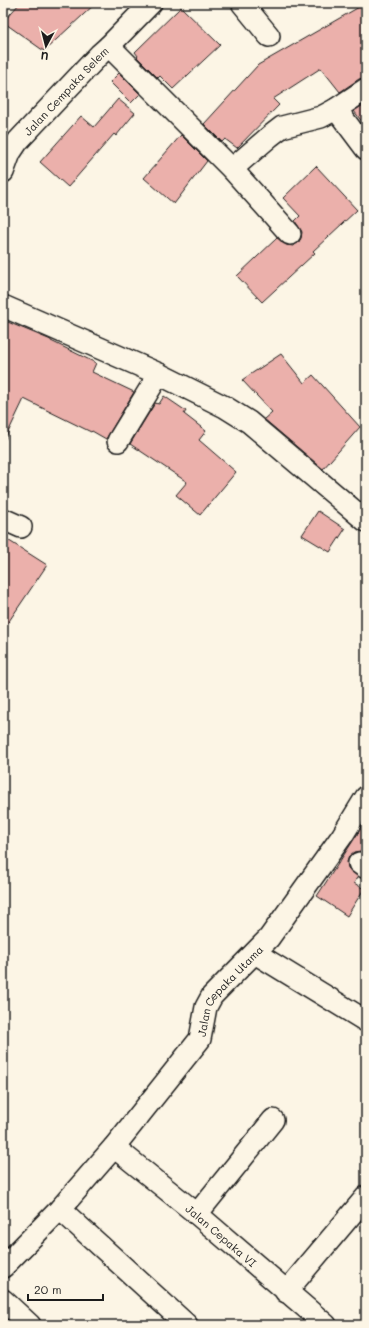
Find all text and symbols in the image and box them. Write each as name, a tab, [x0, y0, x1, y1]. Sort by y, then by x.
north arrow	[26, 26, 66, 66]
street label: Jalan Cempaka Selem	[20, 43, 111, 138]
text: U	[40, 49, 49, 64]
street label: Jalan Cepaka Utama	[193, 941, 266, 1038]
street label: Jalan Cepaka VI	[183, 1201, 260, 1270]
scale bar	[28, 1276, 103, 1302]
text: 20 m	[34, 1281, 62, 1297]

